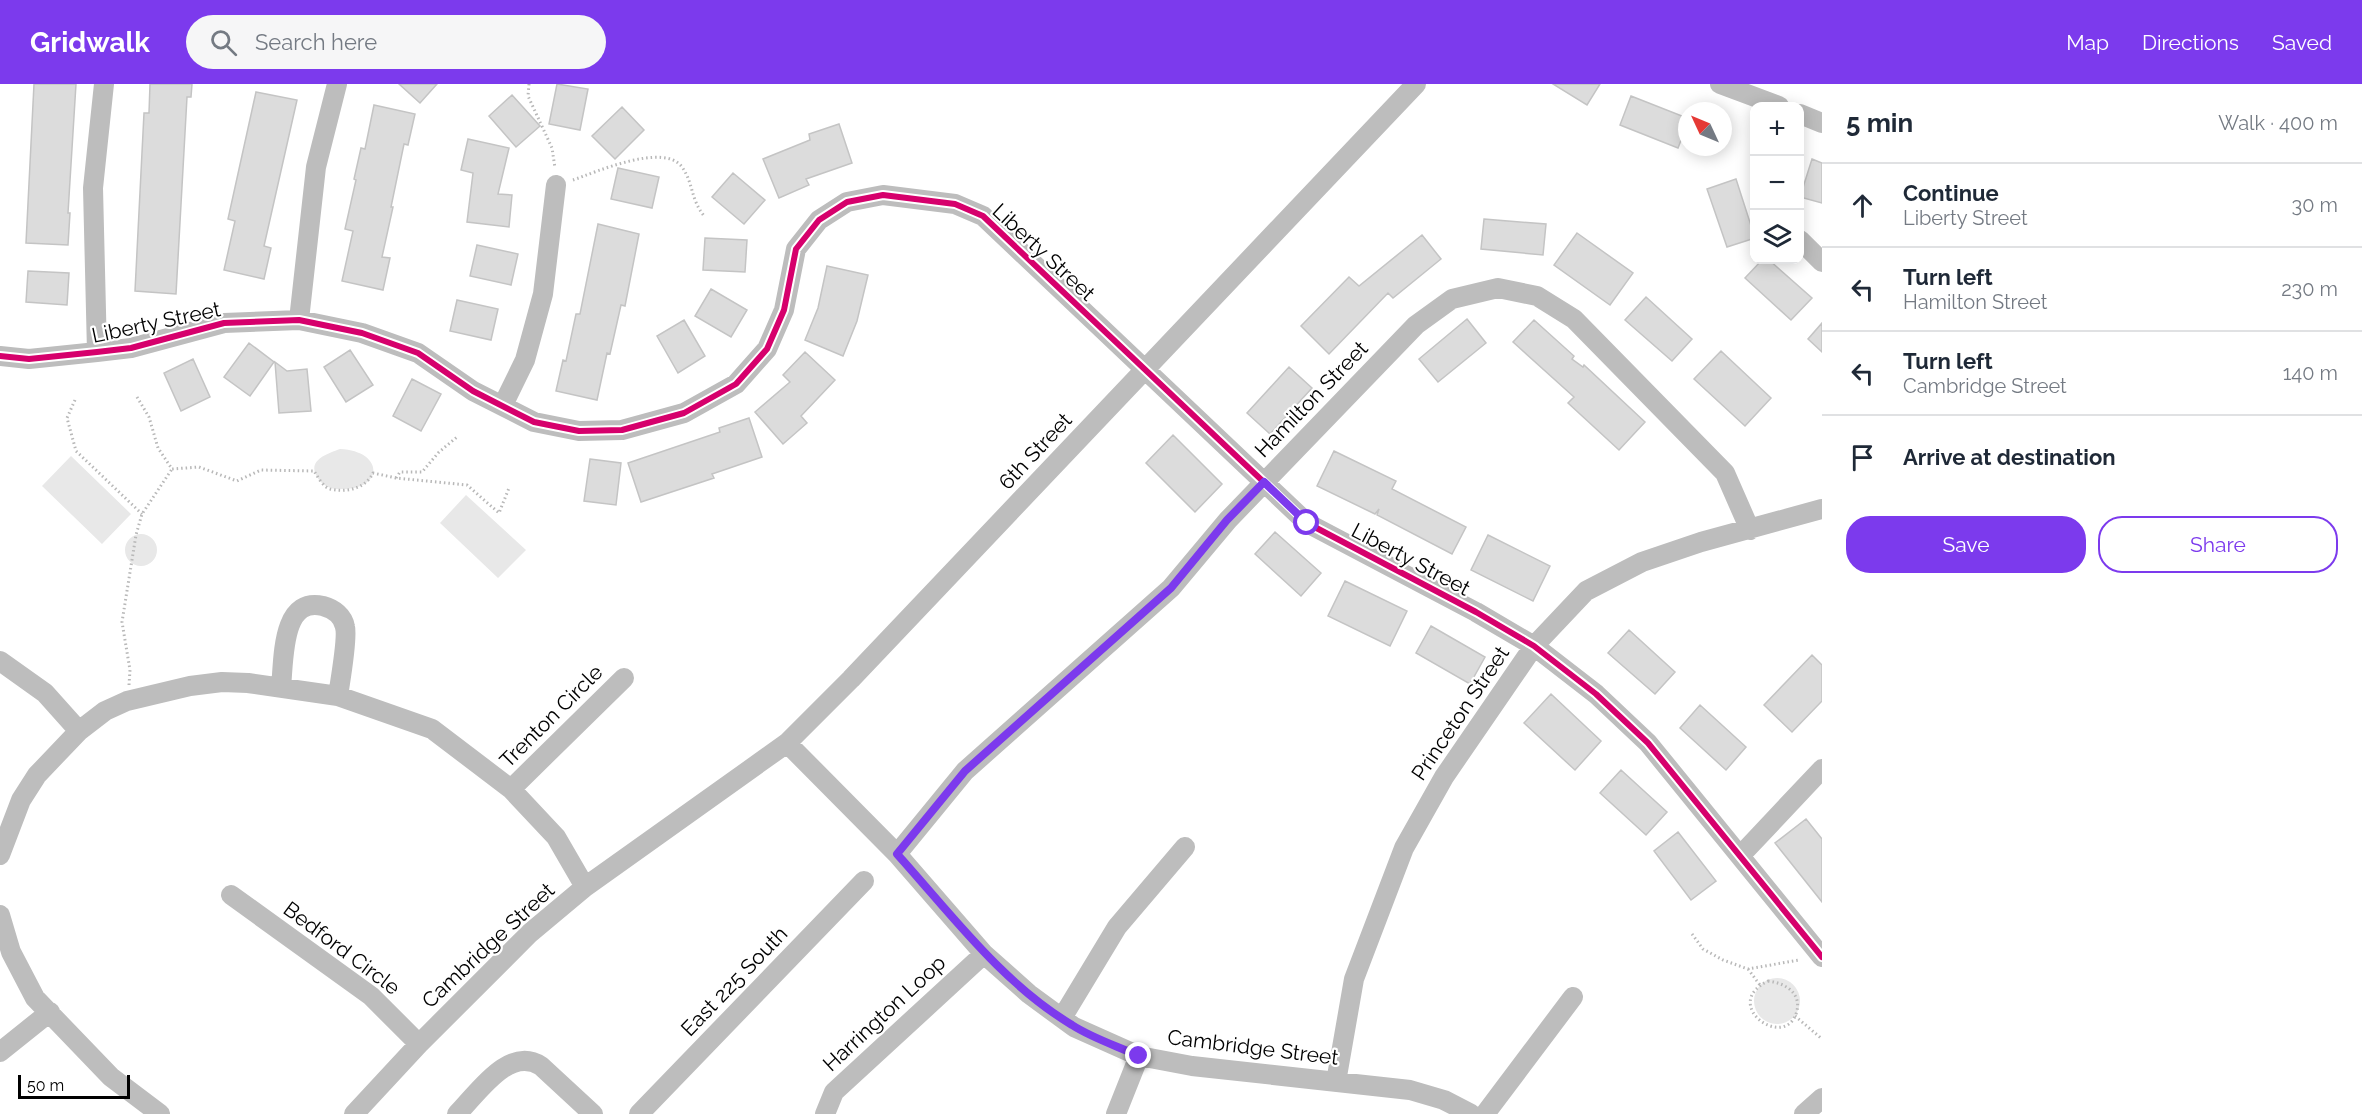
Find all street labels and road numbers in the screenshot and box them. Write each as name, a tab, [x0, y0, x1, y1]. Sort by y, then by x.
street label: Liberty Street	[988, 198, 1100, 306]
street label: Liberty Street	[89, 296, 223, 348]
street label: Hamilton Street	[1249, 336, 1373, 462]
street label: 6th Street	[993, 408, 1077, 494]
street label: Liberty Street	[1347, 517, 1475, 601]
street label: Princeton Street	[1406, 641, 1514, 785]
street label: Trenton Circle	[494, 659, 608, 773]
street label: Cambridge Street	[417, 877, 559, 1013]
street label: Bedford Circle	[279, 896, 405, 1000]
street label: East 225 South	[676, 921, 792, 1041]
street label: Harrington Loop	[818, 950, 950, 1076]
street label: Cambridge Street	[1166, 1024, 1340, 1070]

